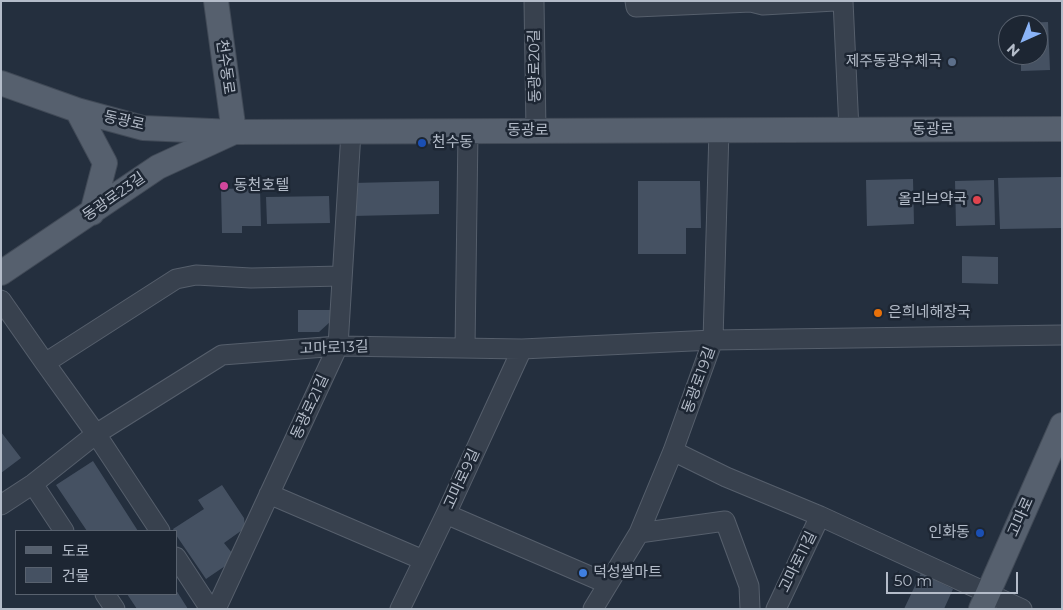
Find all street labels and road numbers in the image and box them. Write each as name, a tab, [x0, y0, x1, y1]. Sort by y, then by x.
street label: 동광로20길	[525, 29, 545, 103]
street label: 천수동로	[212, 38, 238, 96]
street label: 동광로	[102, 108, 146, 134]
street label: 동광로	[912, 121, 954, 139]
street label: 동광로	[507, 122, 549, 140]
street label: 동광로23길	[79, 169, 149, 225]
street label: 고마로13길	[299, 338, 369, 358]
street label: 동광로19길	[679, 344, 719, 416]
street label: 동광로21길	[287, 372, 333, 442]
street label: 고마로9길	[440, 446, 484, 512]
street label: 고마로	[1004, 494, 1038, 540]
street label: 고마로11길	[775, 528, 821, 596]

